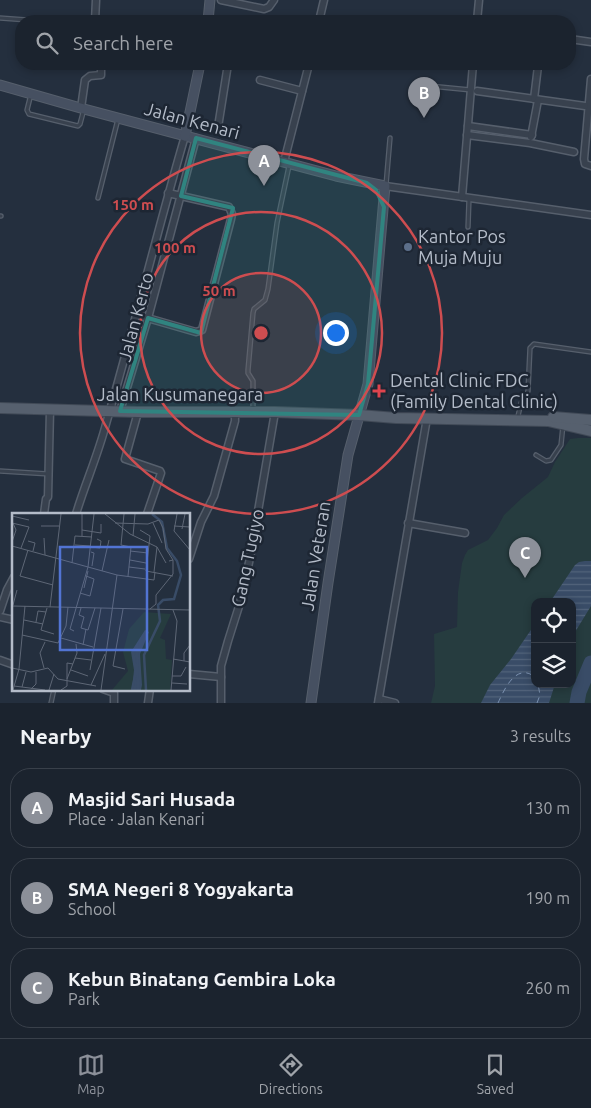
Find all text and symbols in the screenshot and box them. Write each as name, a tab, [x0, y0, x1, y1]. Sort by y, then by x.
search box	[15, 15, 576, 70]
icon: search	[33, 29, 61, 57]
text: Search here	[73, 32, 173, 54]
pin: B	[408, 77, 440, 118]
street label: Jalan Kenari	[142, 98, 242, 142]
pin: A	[248, 145, 280, 186]
text: 150 m	[112, 196, 154, 213]
place label: Kantor Pos Muja Muju	[418, 226, 506, 267]
text: 100 m	[154, 239, 196, 256]
marker: Kantor Pos Muja Muju	[402, 241, 414, 253]
street label: Jalan Kerto	[114, 270, 157, 364]
text: 50 m	[202, 282, 236, 299]
your location	[323, 320, 349, 346]
centre of rings	[252, 324, 270, 342]
place label: Dental Clinic FDC (Family Dental Clinic)	[390, 370, 558, 412]
street label: Jalan Kusumanegara	[97, 384, 263, 404]
marker: Dental Clinic FDC (Family Dental Clinic)	[372, 384, 386, 398]
street label: Jalan Veteran	[296, 500, 334, 612]
street label: Gang Tugiyo	[227, 507, 267, 609]
inset map	[12, 513, 190, 690]
pin: C	[509, 537, 541, 578]
map controls	[531, 598, 576, 688]
button: locate	[531, 598, 576, 643]
button: layers	[531, 643, 576, 688]
text: Nearby	[20, 724, 91, 748]
text: 3 results	[510, 727, 571, 745]
text: Masjid Sari Husada	[68, 788, 235, 810]
text: A	[31, 799, 43, 817]
text: 130 m	[525, 799, 570, 817]
text: Place · Jalan Kenari	[68, 810, 205, 828]
text: SMA Negeri 8 Yogyakarta	[68, 878, 294, 900]
text: B	[32, 889, 42, 907]
text: 190 m	[525, 889, 570, 907]
text: School	[68, 900, 116, 918]
text: Kebun Binatang Gembira Loka	[68, 968, 336, 990]
text: C	[32, 979, 42, 997]
text: 260 m	[525, 979, 570, 997]
text: Park	[68, 990, 100, 1008]
tab: Map	[77, 1051, 105, 1097]
tab: Directions	[259, 1051, 323, 1097]
tab: Saved	[477, 1051, 514, 1097]

